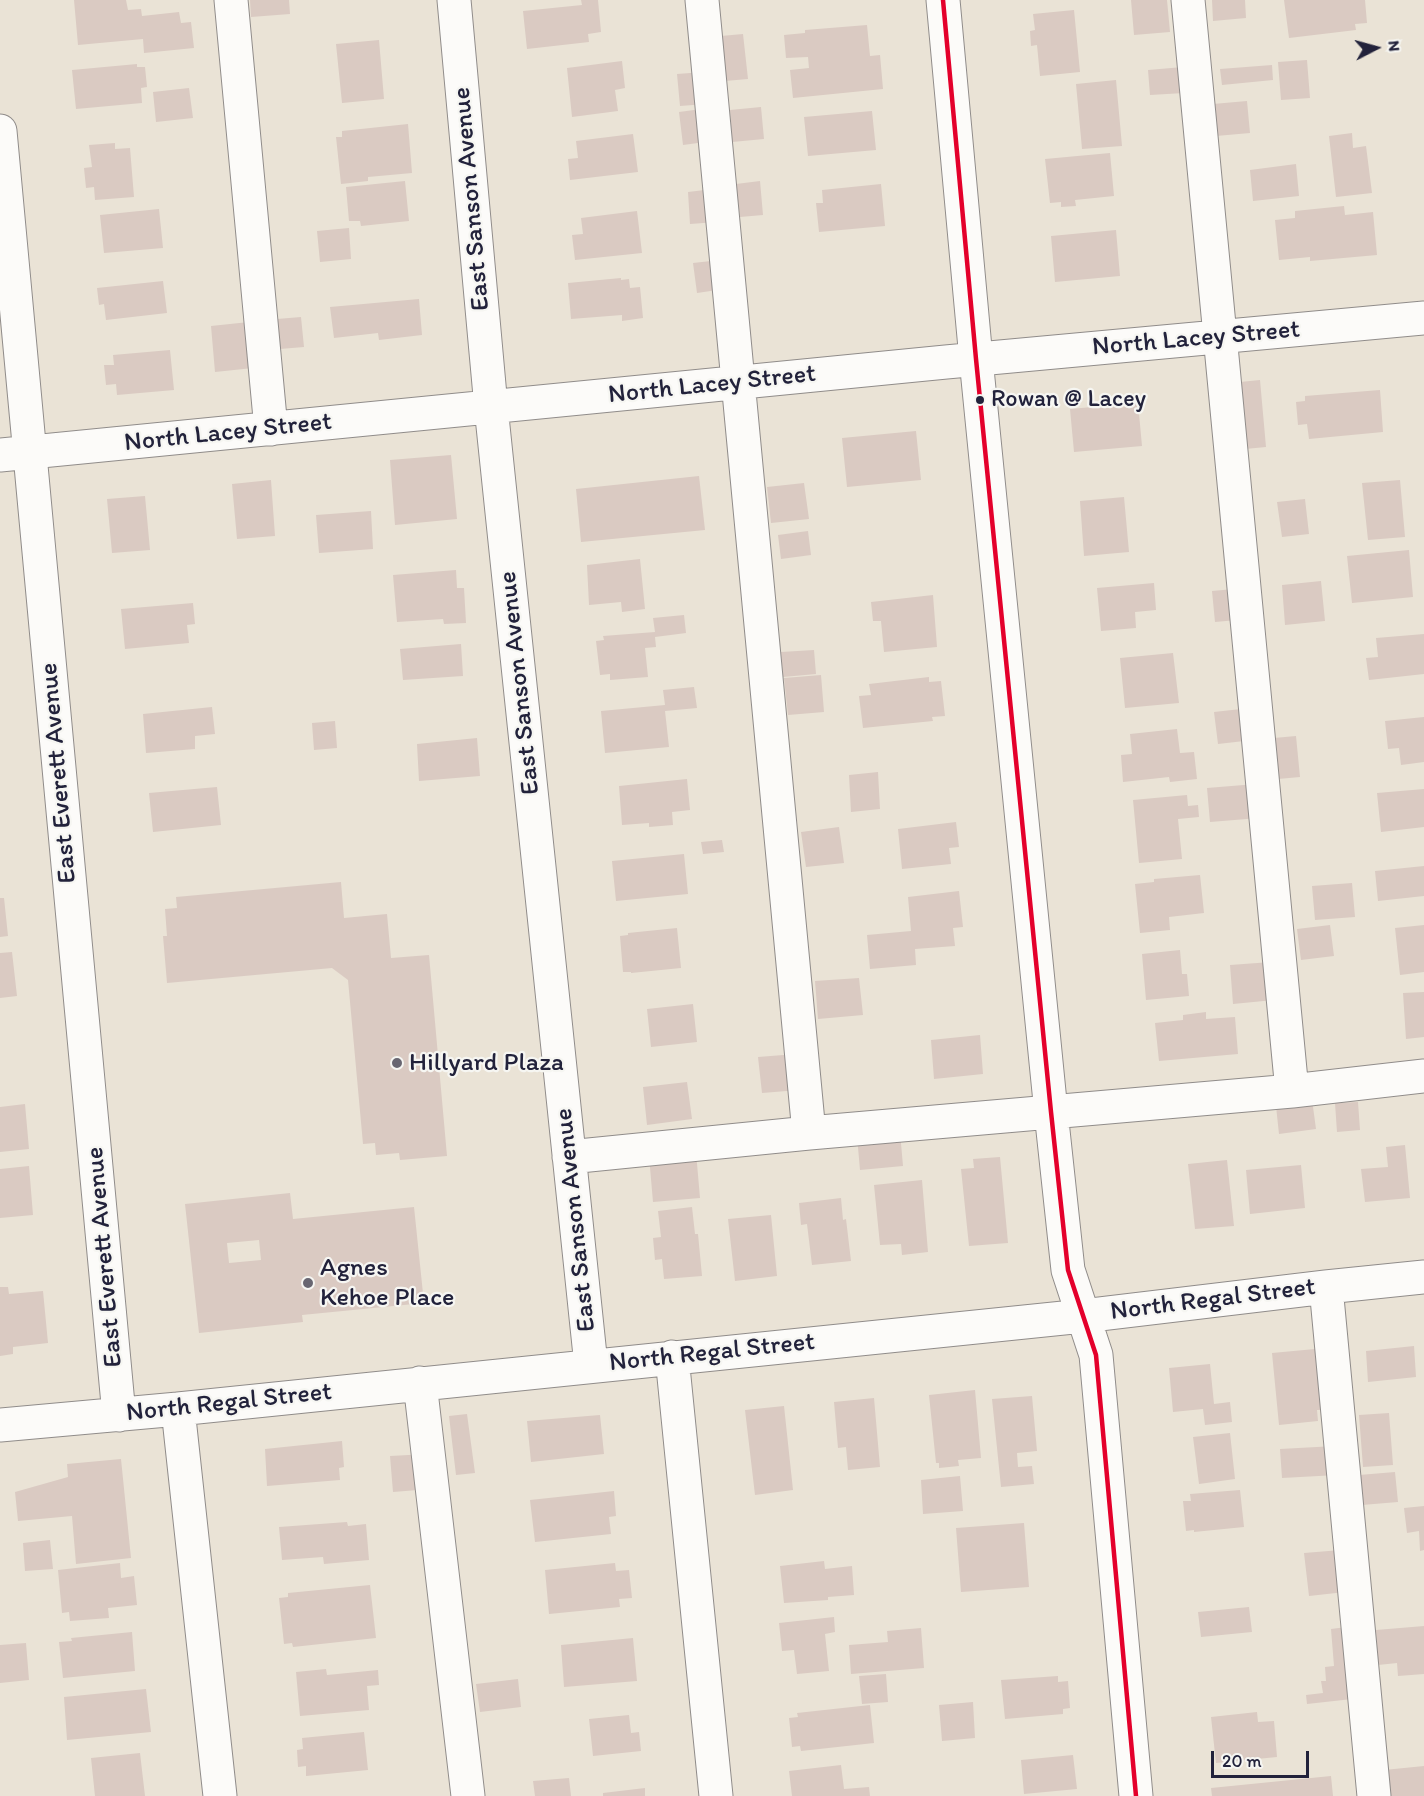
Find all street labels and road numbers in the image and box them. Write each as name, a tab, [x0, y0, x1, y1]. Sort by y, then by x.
street label: East Sanson Avenue	[447, 86, 497, 312]
street label: North Lacey Street	[1091, 314, 1301, 364]
street label: North Lacey Street	[607, 359, 817, 411]
street label: North Lacey Street	[123, 407, 333, 459]
street label: East Sanson Avenue	[493, 570, 547, 796]
street label: East Everett Avenue	[34, 661, 84, 885]
street label: East Sanson Avenue	[549, 1107, 603, 1333]
street label: East Everett Avenue	[80, 1145, 130, 1369]
street label: North Regal Street	[1109, 1272, 1317, 1328]
street label: North Regal Street	[608, 1327, 816, 1379]
street label: North Regal Street	[125, 1377, 333, 1429]

